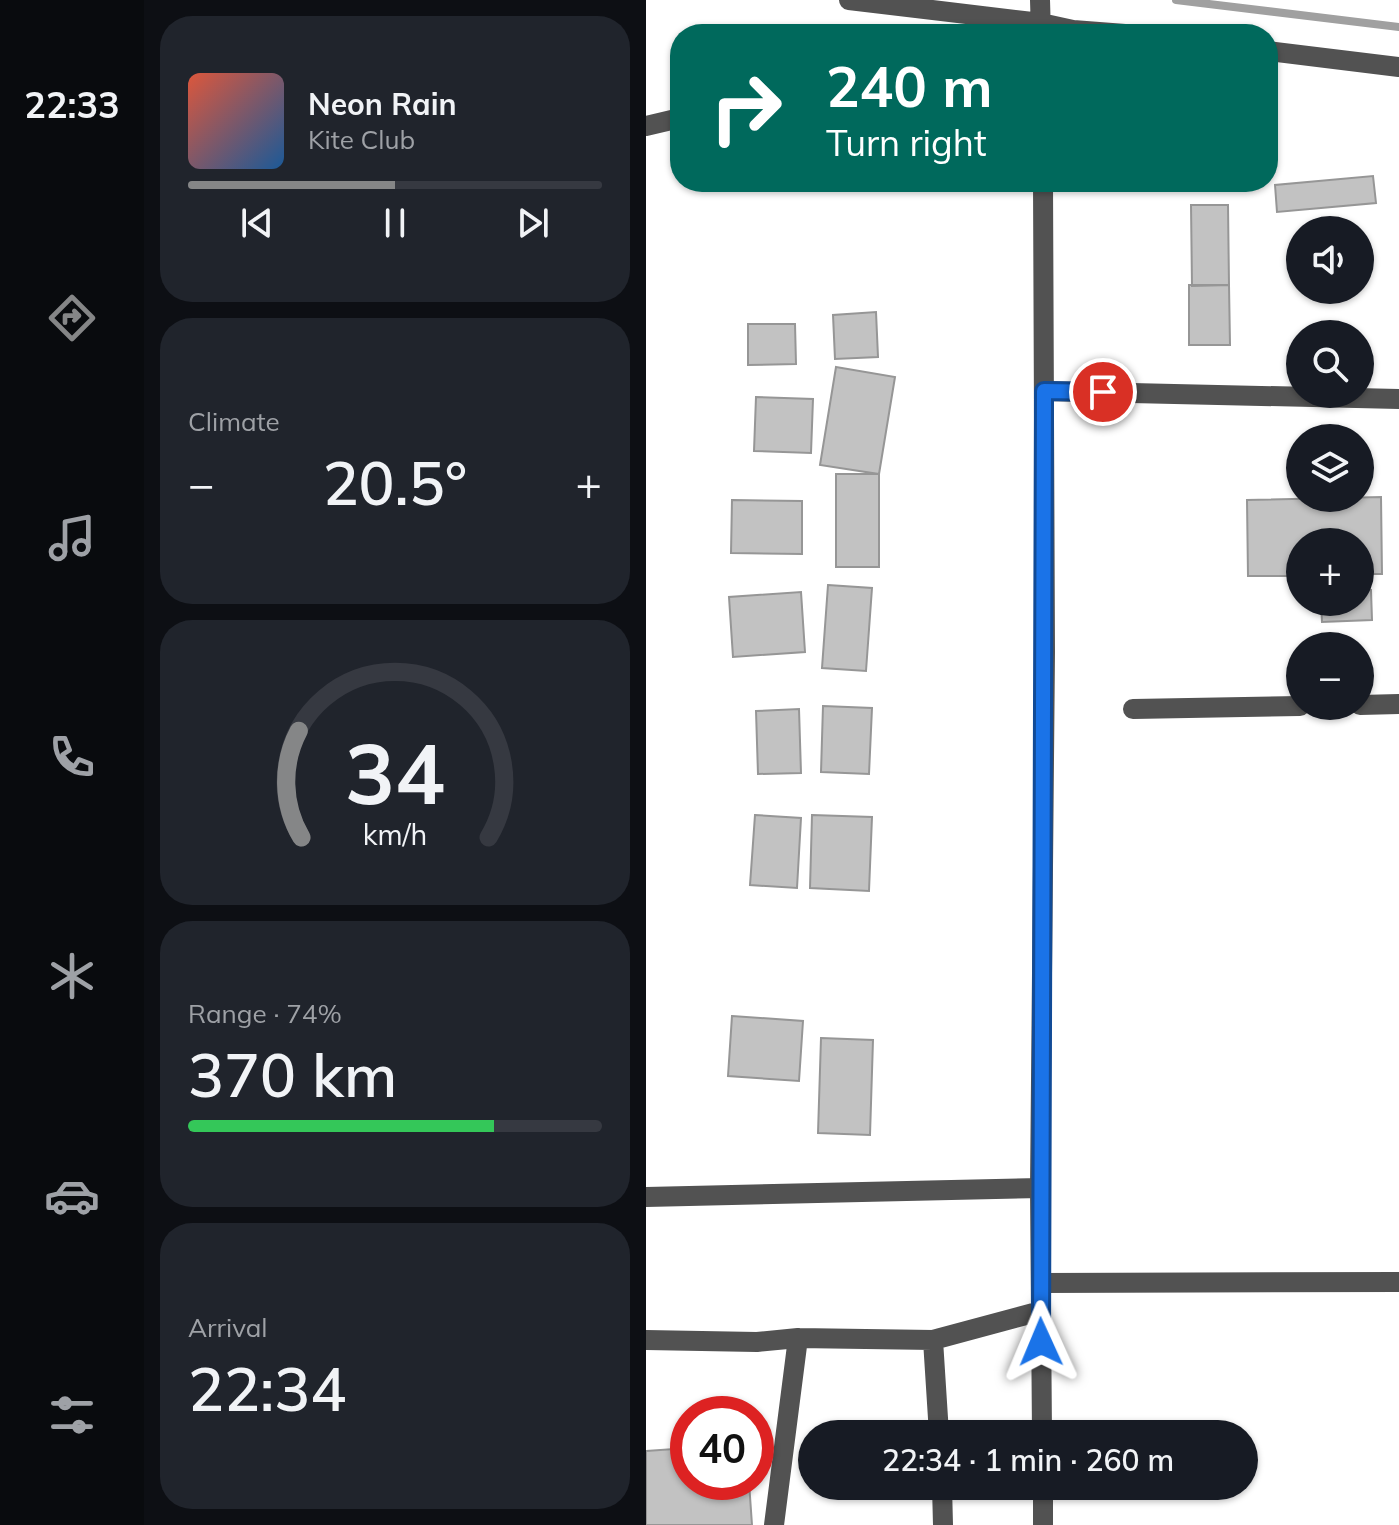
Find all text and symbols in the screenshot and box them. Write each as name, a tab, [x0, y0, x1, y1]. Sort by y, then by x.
text: 240 m	[826, 51, 993, 121]
icon: right	[694, 56, 798, 160]
text: 22:33	[24, 82, 120, 127]
text: Neon Rain	[308, 85, 457, 123]
text: Turn right	[826, 120, 987, 165]
text: Kite Club	[308, 123, 415, 156]
icon: previous	[235, 201, 279, 245]
icon: pause	[373, 201, 417, 245]
icon: next	[511, 201, 555, 245]
map controls	[1286, 216, 1374, 720]
button: sound	[1286, 216, 1374, 304]
icon: directions	[44, 290, 100, 346]
button: search	[1286, 320, 1374, 408]
pin	[1069, 358, 1137, 426]
icon: arrive	[1081, 370, 1125, 414]
text: Climate	[188, 405, 280, 438]
button: layers	[1286, 424, 1374, 512]
text: 20.5°	[323, 445, 467, 520]
text: −	[188, 456, 214, 511]
text: +	[576, 456, 602, 511]
icon: music	[44, 510, 100, 566]
button: +	[1286, 528, 1374, 616]
button: −	[1286, 632, 1374, 720]
text: 34	[345, 720, 445, 825]
icon: phone	[44, 729, 100, 785]
text: km/h	[363, 817, 427, 853]
icon: climate	[44, 948, 100, 1004]
text: Range · 74%	[188, 997, 342, 1030]
text: 370 km	[188, 1037, 397, 1112]
icon: car	[44, 1168, 100, 1224]
position arrow	[999, 1300, 1083, 1384]
text: Arrival	[188, 1311, 268, 1344]
text: 22:34	[188, 1351, 346, 1426]
icon: filters	[44, 1387, 100, 1443]
speed limit sign: 40	[670, 1396, 774, 1500]
text: 22:34 · 1 min · 260 m	[882, 1441, 1174, 1479]

